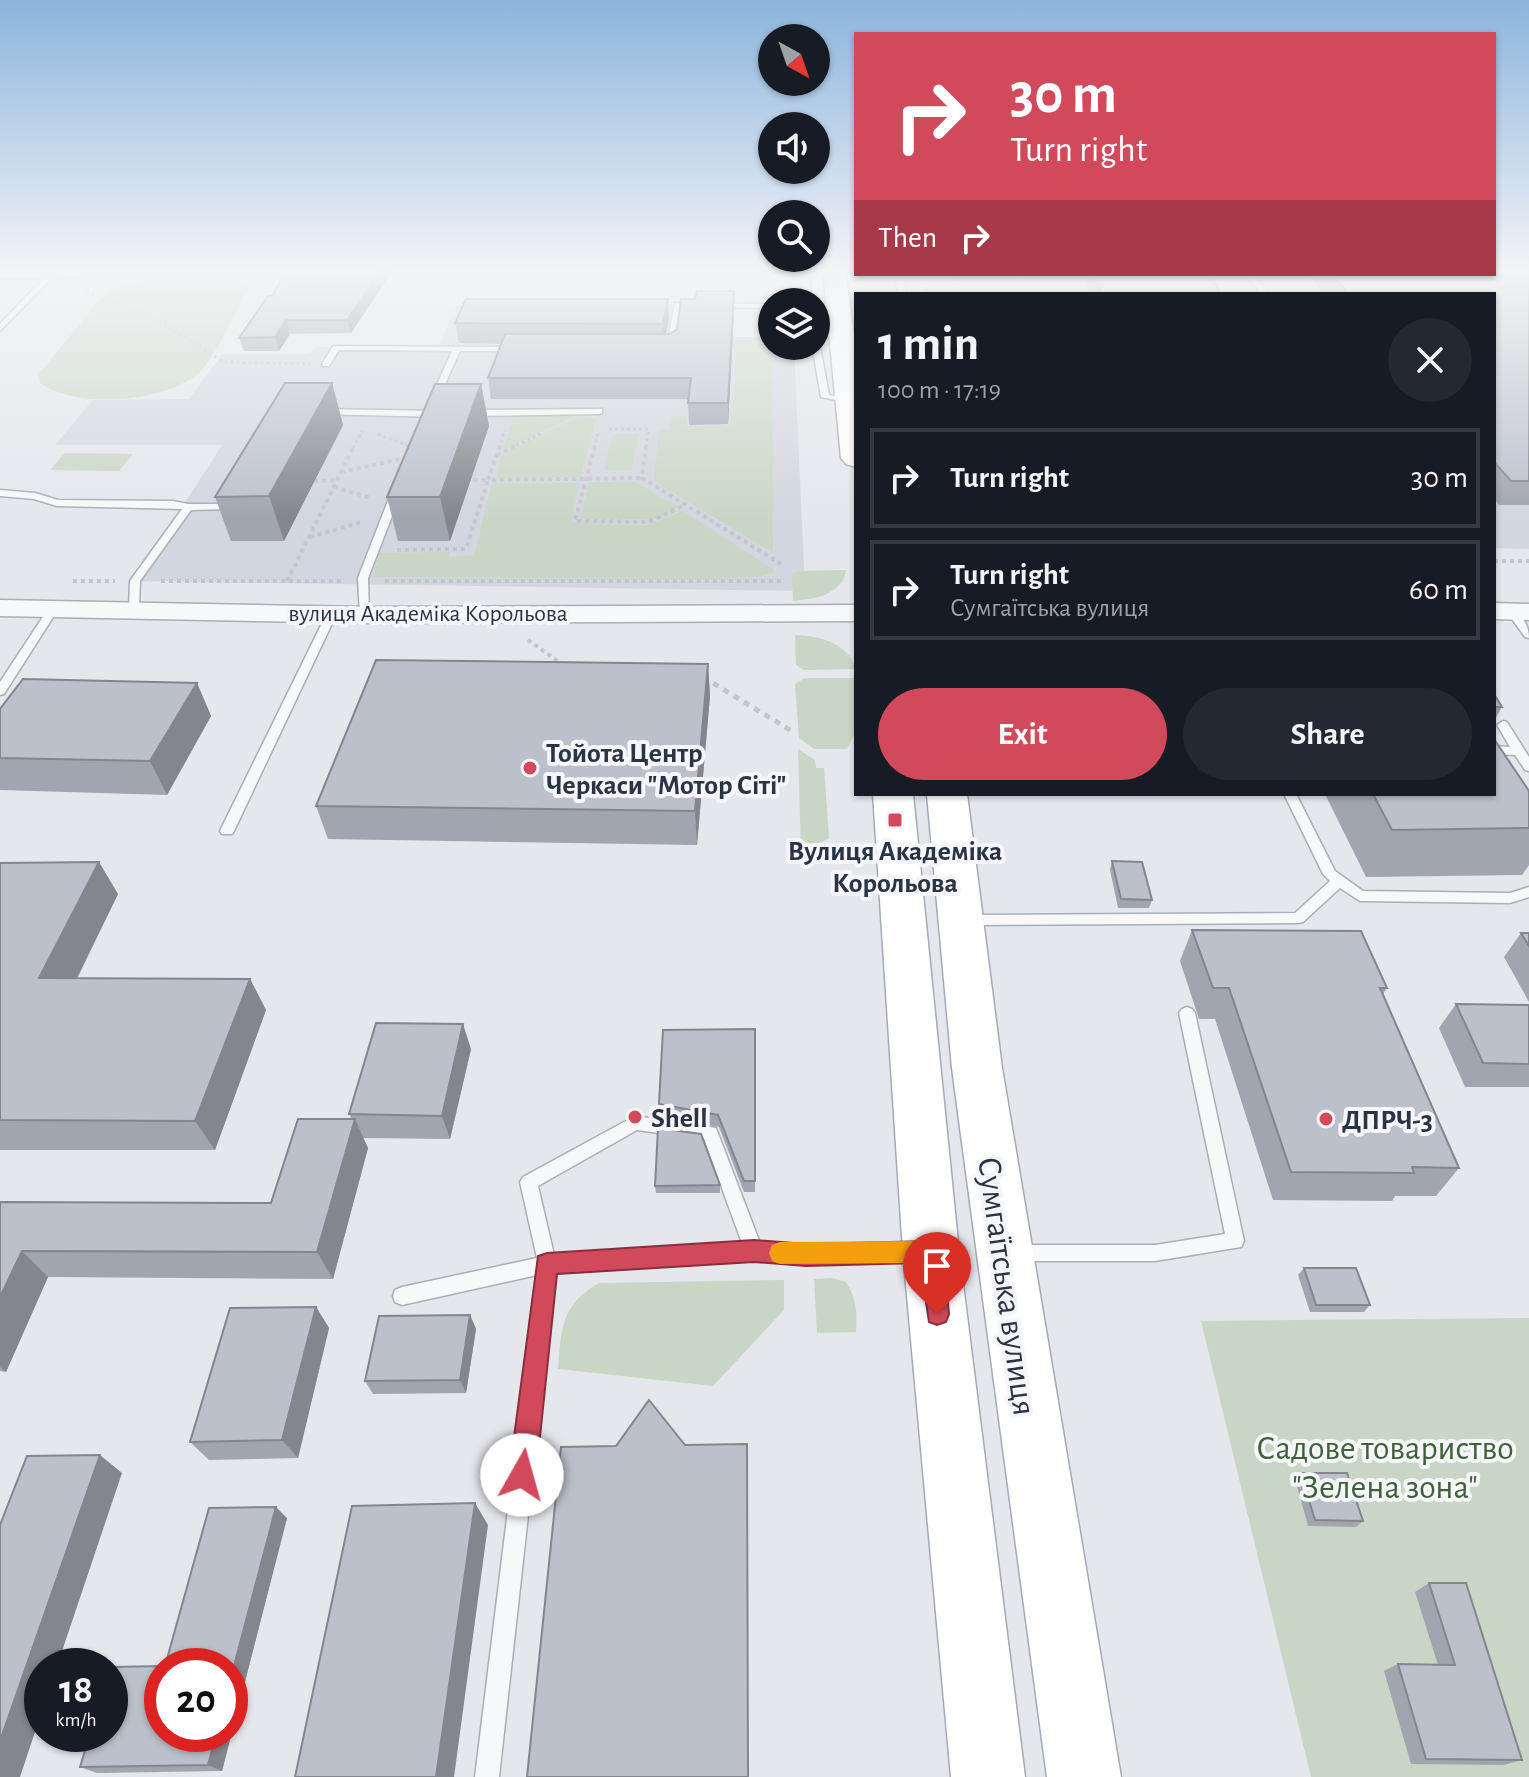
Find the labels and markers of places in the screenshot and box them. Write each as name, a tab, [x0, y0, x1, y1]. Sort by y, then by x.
place label: Тойота Центр Черкаси "Мотор Сіті"	[546, 740, 786, 800]
marker: Тойота Центр Черкаси "Мотор Сіті"	[521, 759, 539, 777]
marker: Вулиця Академіка Корольова	[886, 811, 904, 829]
place label: Вулиця Академіка Корольова	[788, 838, 1002, 898]
place label: Shell	[651, 1105, 708, 1133]
place label: ДПРЧ-3	[1342, 1107, 1433, 1135]
marker: Shell	[626, 1108, 644, 1126]
marker: ДПРЧ-3	[1317, 1110, 1335, 1128]
pin	[903, 1232, 971, 1314]

